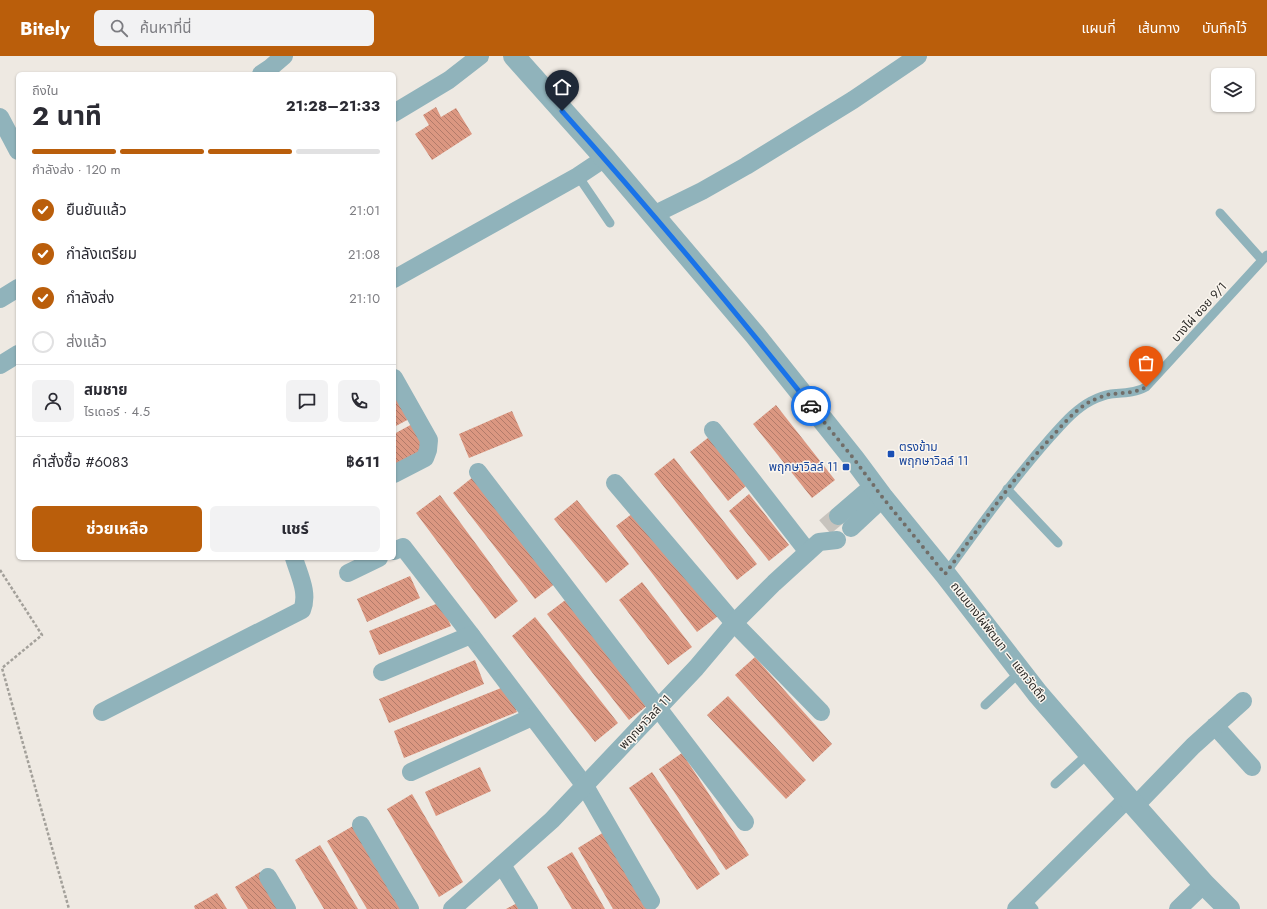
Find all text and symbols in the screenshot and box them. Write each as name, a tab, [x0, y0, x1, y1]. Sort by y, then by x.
search box	[94, 10, 374, 46]
text: Bitely	[20, 15, 70, 42]
icon: search	[108, 17, 130, 39]
text: ค้นหาที่นี่	[140, 17, 191, 39]
text: แผนที่	[1082, 18, 1116, 38]
text: เส้นทาง	[1138, 18, 1180, 38]
text: บันทึกไว้	[1202, 18, 1247, 38]
map controls	[1211, 68, 1255, 112]
button: layers	[1211, 68, 1255, 112]
pin	[545, 70, 579, 111]
icon: home	[551, 76, 573, 98]
text: ถึงใน	[32, 81, 58, 100]
text: 21:28–21:33	[286, 95, 380, 117]
text: 2 นาที	[32, 97, 102, 135]
text: กำลังส่ง · 120 m	[32, 160, 121, 179]
icon: check	[32, 199, 54, 221]
text: ยืนยันแล้ว	[66, 199, 127, 221]
text: 21:01	[349, 201, 380, 220]
icon: check	[32, 243, 54, 265]
text: กำลังเตรียม	[66, 243, 137, 265]
text: 21:08	[348, 245, 380, 264]
street label: บางไผ่ ซอย 9/1	[1167, 278, 1231, 346]
icon: check	[32, 287, 54, 309]
text: กำลังส่ง	[66, 287, 114, 309]
text: 21:10	[349, 289, 380, 308]
text: ส่งแล้ว	[66, 331, 107, 353]
pin	[1129, 346, 1163, 387]
icon: bag	[1135, 352, 1157, 374]
text: สมชาย	[84, 379, 128, 401]
button: person	[32, 380, 74, 422]
button: chat	[286, 380, 328, 422]
button: phone	[338, 380, 380, 422]
courier	[791, 386, 831, 426]
icon: car	[800, 395, 822, 417]
text: ไรเดอร์ · 4.5	[84, 402, 150, 421]
place label: ตรงข้าม พฤกษาวิลล์ 11	[899, 438, 968, 470]
marker: ตรงข้าม พฤกษาวิลล์ 11	[886, 449, 896, 459]
text: คำสั่งซื้อ #6083	[32, 451, 128, 473]
text: ฿611	[346, 451, 380, 473]
place label: พฤกษาวิลล์ 11	[769, 458, 838, 476]
marker: พฤกษาวิลล์ 11	[841, 462, 851, 472]
button: ช่วยเหลือ	[32, 506, 202, 552]
button: แชร์	[210, 506, 380, 552]
street label: ถนนบางไผ่พัฒนา – แยกวัดตึก	[946, 578, 1052, 706]
street label: พฤกษาวิลล์ 11	[615, 691, 675, 753]

